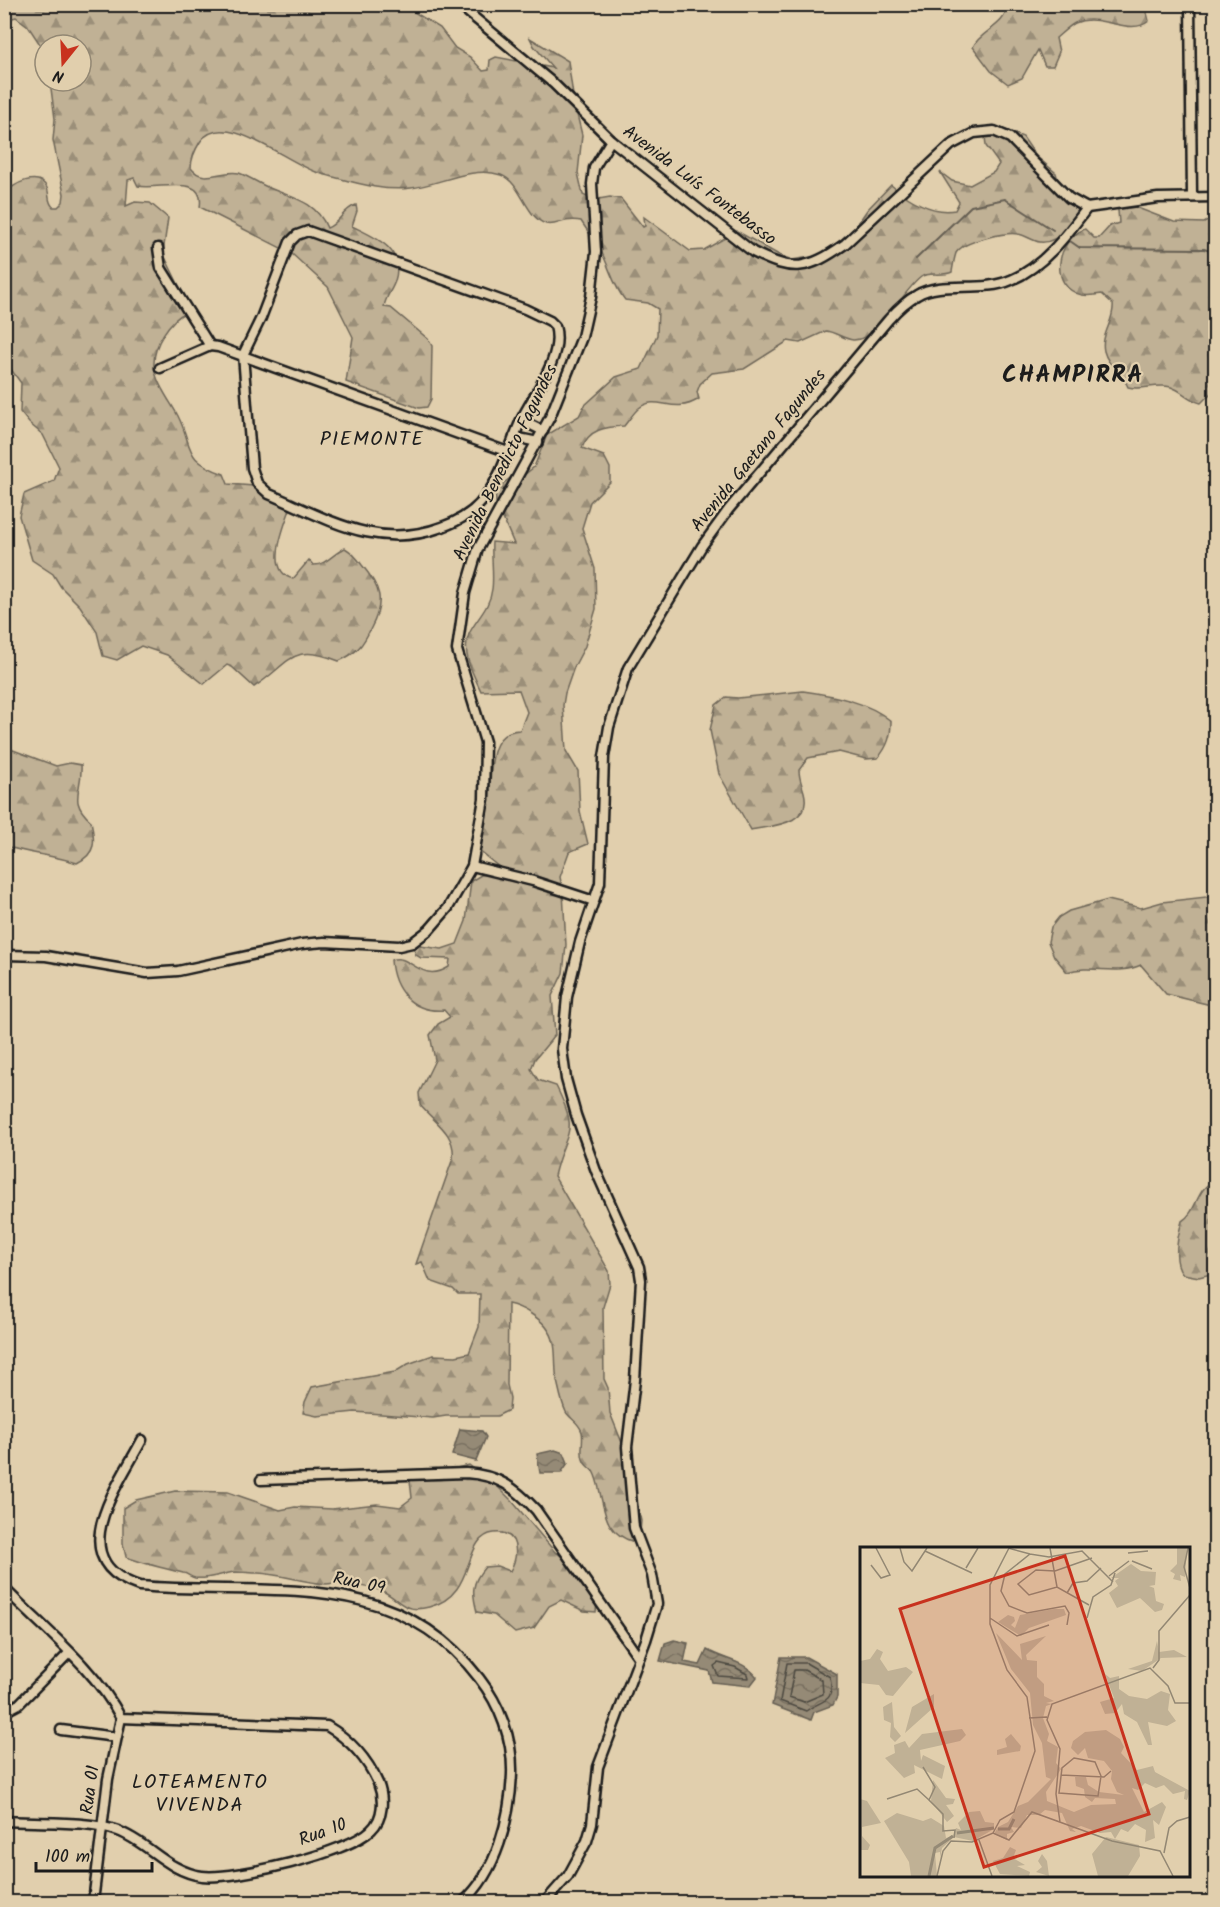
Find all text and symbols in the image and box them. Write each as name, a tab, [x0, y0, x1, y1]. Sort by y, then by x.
north arrow	[33, 33, 93, 93]
text: N	[50, 62, 67, 89]
street label: Avenida Luís Fontebasso	[616, 118, 782, 254]
district label: CHAMPIRRA	[1002, 356, 1144, 395]
street label: Avenida Benedicto Fagundes	[446, 360, 566, 566]
street label: Avenida Gaetano Fagundes	[684, 363, 834, 539]
district label: PIEMONTE	[320, 424, 424, 456]
inset map	[860, 1547, 1190, 1877]
street label: Rua 09	[330, 1564, 388, 1604]
street label: Rua 01	[73, 1763, 109, 1817]
district label: LOTEAMENTO VIVENDA	[132, 1767, 268, 1822]
street label: Rua 10	[295, 1811, 351, 1855]
scale bar	[36, 1835, 152, 1873]
text: 100 m	[45, 1843, 90, 1872]

